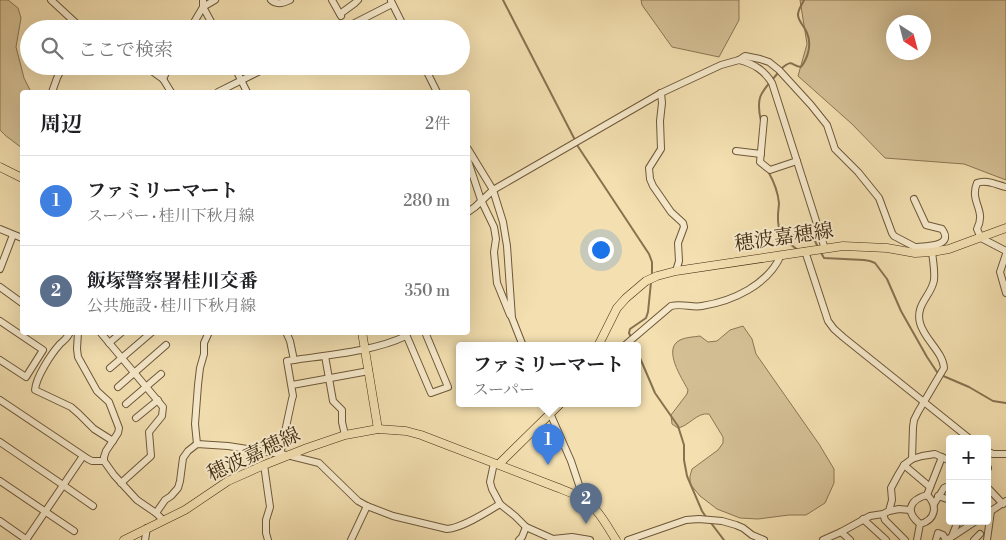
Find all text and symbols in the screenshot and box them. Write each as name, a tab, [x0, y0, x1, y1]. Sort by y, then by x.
north arrow	[886, 15, 931, 60]
search box	[20, 20, 470, 75]
icon: search	[38, 34, 66, 62]
text: ここで検索	[78, 38, 173, 62]
text: 周辺	[40, 112, 82, 138]
text: 2件	[425, 114, 450, 134]
text: ファミリーマート	[87, 179, 239, 203]
text: 1	[52, 191, 60, 211]
text: 280 m	[403, 191, 450, 211]
text: スーパー · 桂川下秋月線	[87, 206, 255, 226]
street label: 穂波嘉穂線	[733, 219, 835, 257]
your location	[588, 237, 614, 263]
text: 飯塚警察署桂川交番	[87, 269, 258, 293]
text: 2	[51, 281, 61, 301]
text: 350 m	[404, 281, 450, 301]
text: 公共施設 · 桂川下秋月線	[87, 296, 256, 316]
popup	[456, 342, 641, 407]
text: ファミリーマート	[473, 353, 624, 377]
text: スーパー	[473, 380, 535, 400]
street label: 穂波嘉穂線	[203, 423, 305, 487]
pin: 1	[532, 424, 564, 465]
map controls	[946, 435, 991, 525]
button: +	[946, 435, 991, 480]
button: −	[946, 480, 991, 525]
pin: 2	[570, 483, 602, 524]

